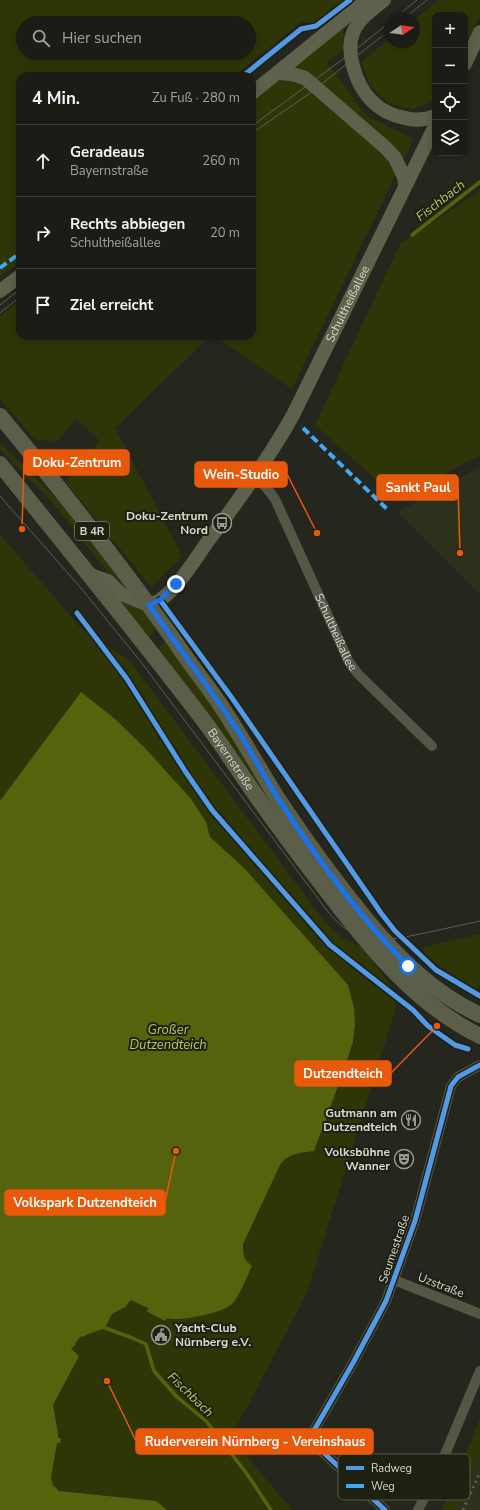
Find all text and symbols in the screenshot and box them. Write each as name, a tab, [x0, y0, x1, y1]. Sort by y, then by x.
north arrow	[384, 12, 420, 48]
map controls	[432, 12, 468, 156]
button: +	[432, 12, 468, 48]
search box	[16, 16, 256, 60]
icon: search	[30, 27, 52, 49]
text: Hier suchen	[62, 28, 142, 48]
button: −	[432, 48, 468, 84]
button: locate	[432, 84, 468, 120]
text: 4 Min.	[32, 87, 80, 110]
text: Zu Fuß · 280 m	[152, 89, 240, 107]
button: layers	[432, 120, 468, 156]
text: Geradeaus	[70, 142, 145, 162]
icon: ahead	[32, 150, 54, 172]
text: 260 m	[202, 152, 240, 170]
text: Bayernstraße	[70, 162, 148, 180]
water label: Fischbach	[412, 176, 469, 226]
text: Rechts abbiegen	[70, 214, 185, 234]
icon: right	[32, 222, 54, 244]
text: 20 m	[210, 224, 240, 242]
text: Schultheißallee	[70, 234, 161, 252]
street label: Schultheißallee	[322, 263, 373, 345]
icon: arrive	[32, 294, 54, 316]
text: Ziel erreicht	[70, 295, 153, 315]
callout: Doku-Zentrum	[24, 450, 129, 475]
text: Doku-Zentrum	[33, 454, 121, 472]
callout: Wein-Studio	[195, 462, 287, 487]
text: Wein-Studio	[203, 466, 279, 484]
callout: Sankt Paul	[377, 475, 458, 500]
text: Sankt Paul	[385, 479, 451, 497]
place label: Doku-Zentrum Nord	[126, 508, 208, 538]
bus stop icon: Doku-Zentrum Nord	[211, 512, 233, 534]
road number: B 4R	[75, 522, 109, 540]
route end	[167, 575, 185, 593]
street label: Schultheißallee	[311, 591, 361, 674]
street label: Bayernstraße	[204, 725, 258, 794]
route start	[399, 957, 417, 975]
water label: Großer Dutzendteich	[129, 1021, 207, 1054]
callout: Dutzendteich	[295, 1061, 391, 1086]
text: Dutzendteich	[303, 1065, 383, 1083]
place label: Gutmann am Dutzendteich	[323, 1105, 397, 1135]
restaurant icon: Gutmann am Dutzendteich	[400, 1109, 422, 1131]
place label: Volksbühne Wanner	[324, 1144, 390, 1174]
theatre icon: Volksbühne Wanner	[393, 1148, 415, 1170]
callout: Volkspark Dutzendteich	[5, 1190, 165, 1215]
text: Volkspark Dutzendteich	[12, 1194, 157, 1212]
street label: Seumestraße	[375, 1213, 413, 1285]
street label: Uzstraße	[415, 1269, 467, 1301]
place label: Yacht-Club Nürnberg e.V.	[174, 1320, 251, 1350]
public building icon: Yacht-Club Nürnberg e.V.	[150, 1324, 172, 1346]
water label: Fischbach	[163, 1368, 217, 1421]
callout: Ruderverein Nürnberg - Vereinshaus	[136, 1429, 373, 1454]
text: Ruderverein Nürnberg - Vereinshaus	[145, 1433, 365, 1451]
legend	[338, 1454, 470, 1500]
text: Radweg	[371, 1461, 412, 1476]
text: Weg	[371, 1479, 395, 1494]

